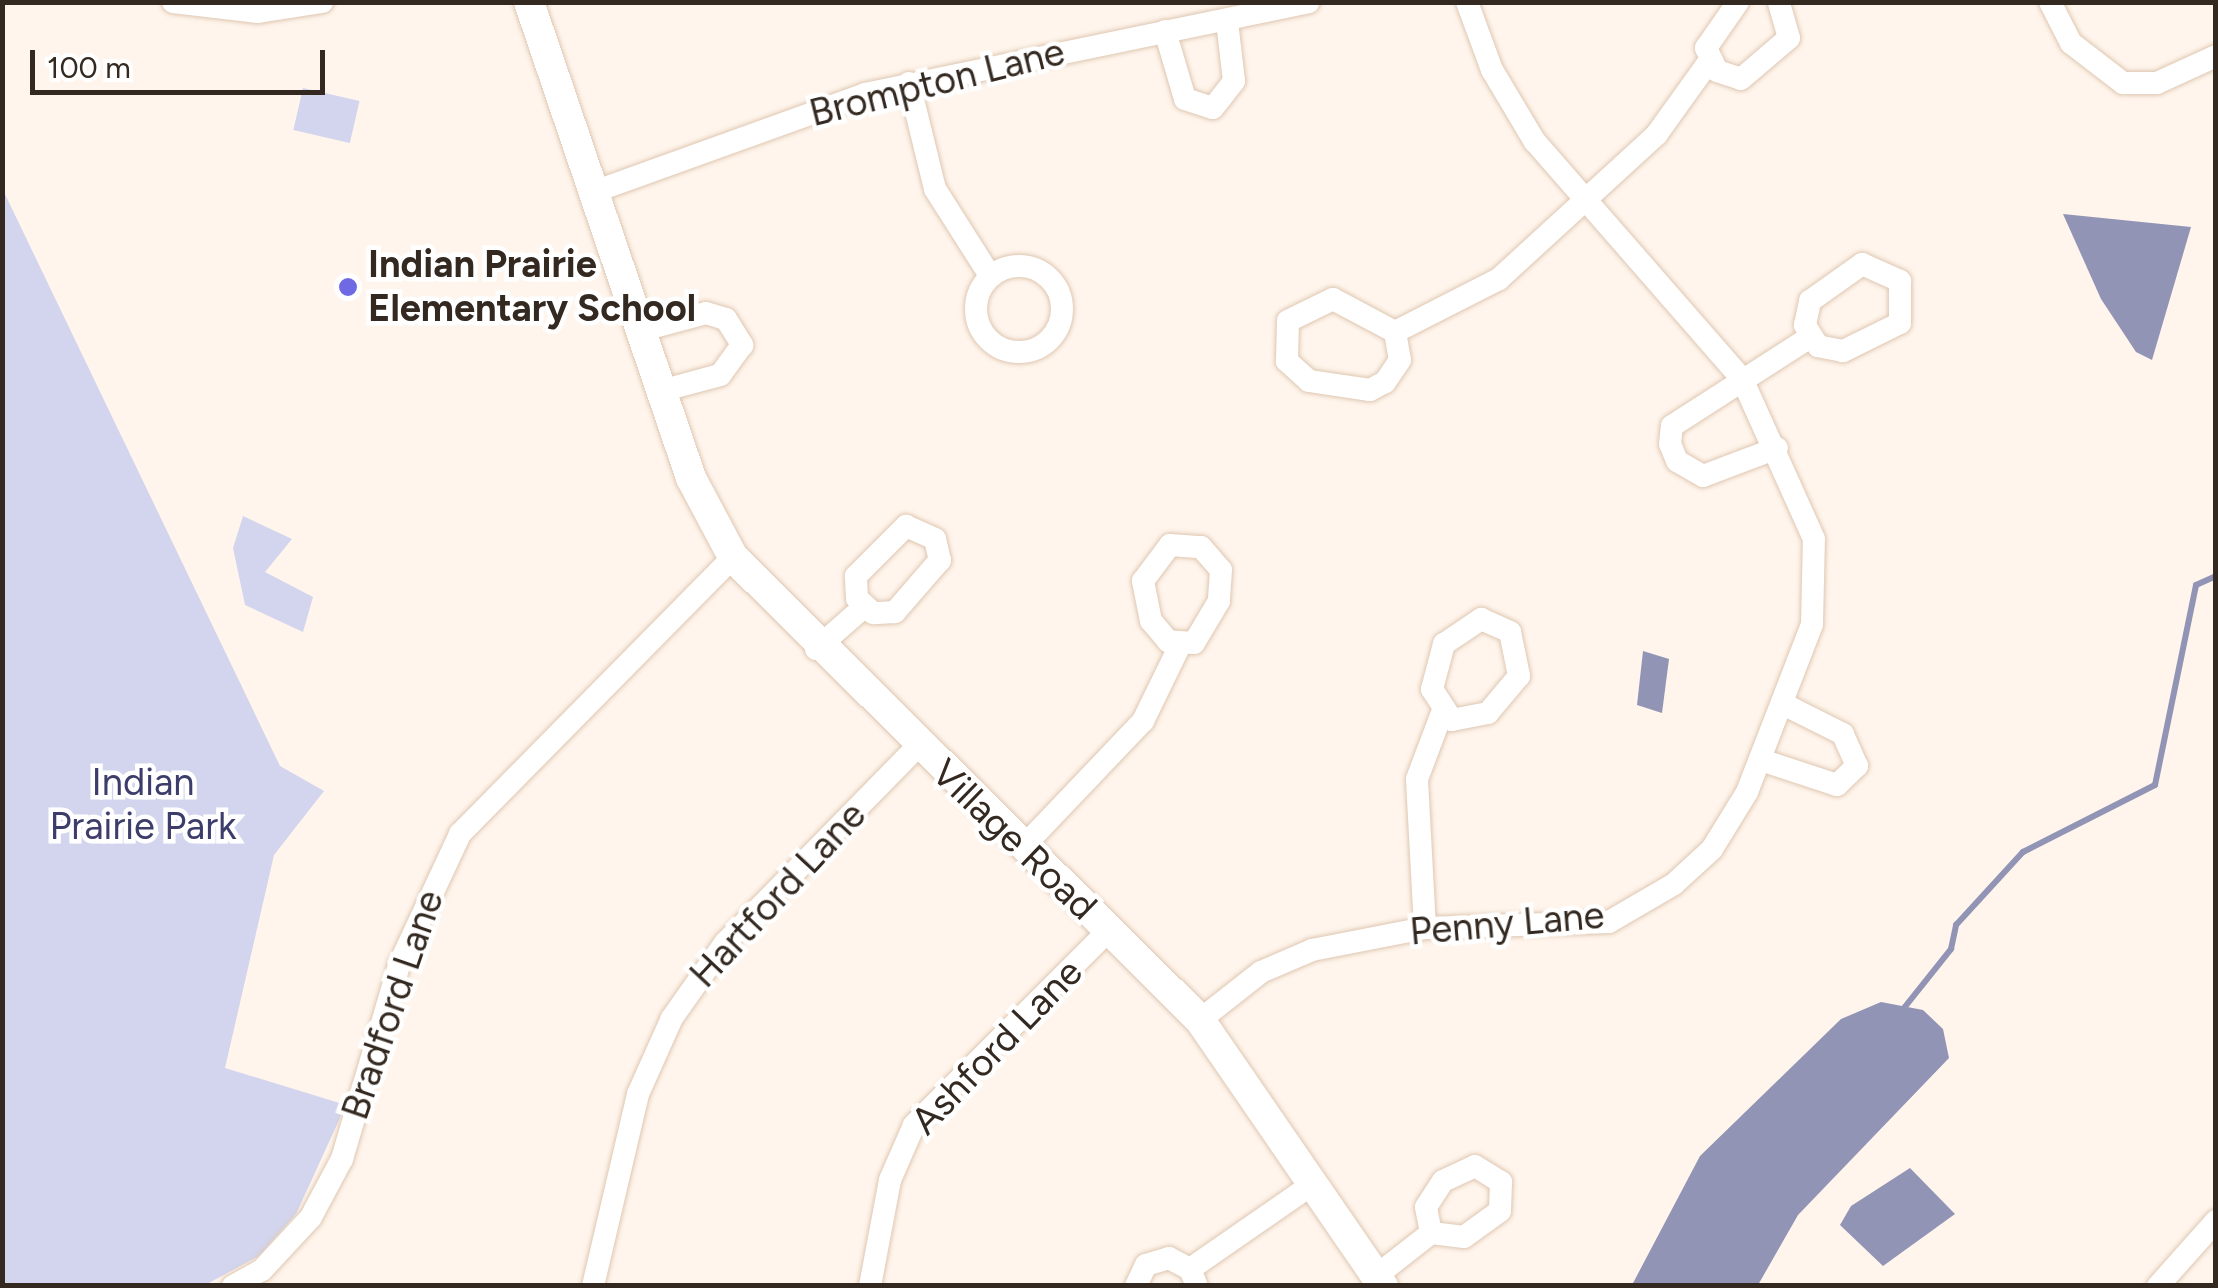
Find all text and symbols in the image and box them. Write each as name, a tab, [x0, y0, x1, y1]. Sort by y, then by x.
street label: Brompton Lane	[805, 29, 1069, 137]
scale bar	[35, 30, 330, 92]
text: 100 m	[47, 49, 131, 86]
place label: Indian Prairie Elementary School	[368, 242, 696, 332]
marker: Indian Prairie Elementary School	[337, 276, 359, 298]
street label: Village Road	[922, 750, 1106, 930]
park label: Indian Prairie Park	[50, 760, 236, 849]
street label: Hartford Lane	[681, 793, 875, 997]
street label: Bradford Lane	[332, 884, 454, 1126]
street label: Penny Lane	[1408, 893, 1606, 955]
street label: Ashford Lane	[902, 950, 1092, 1144]

